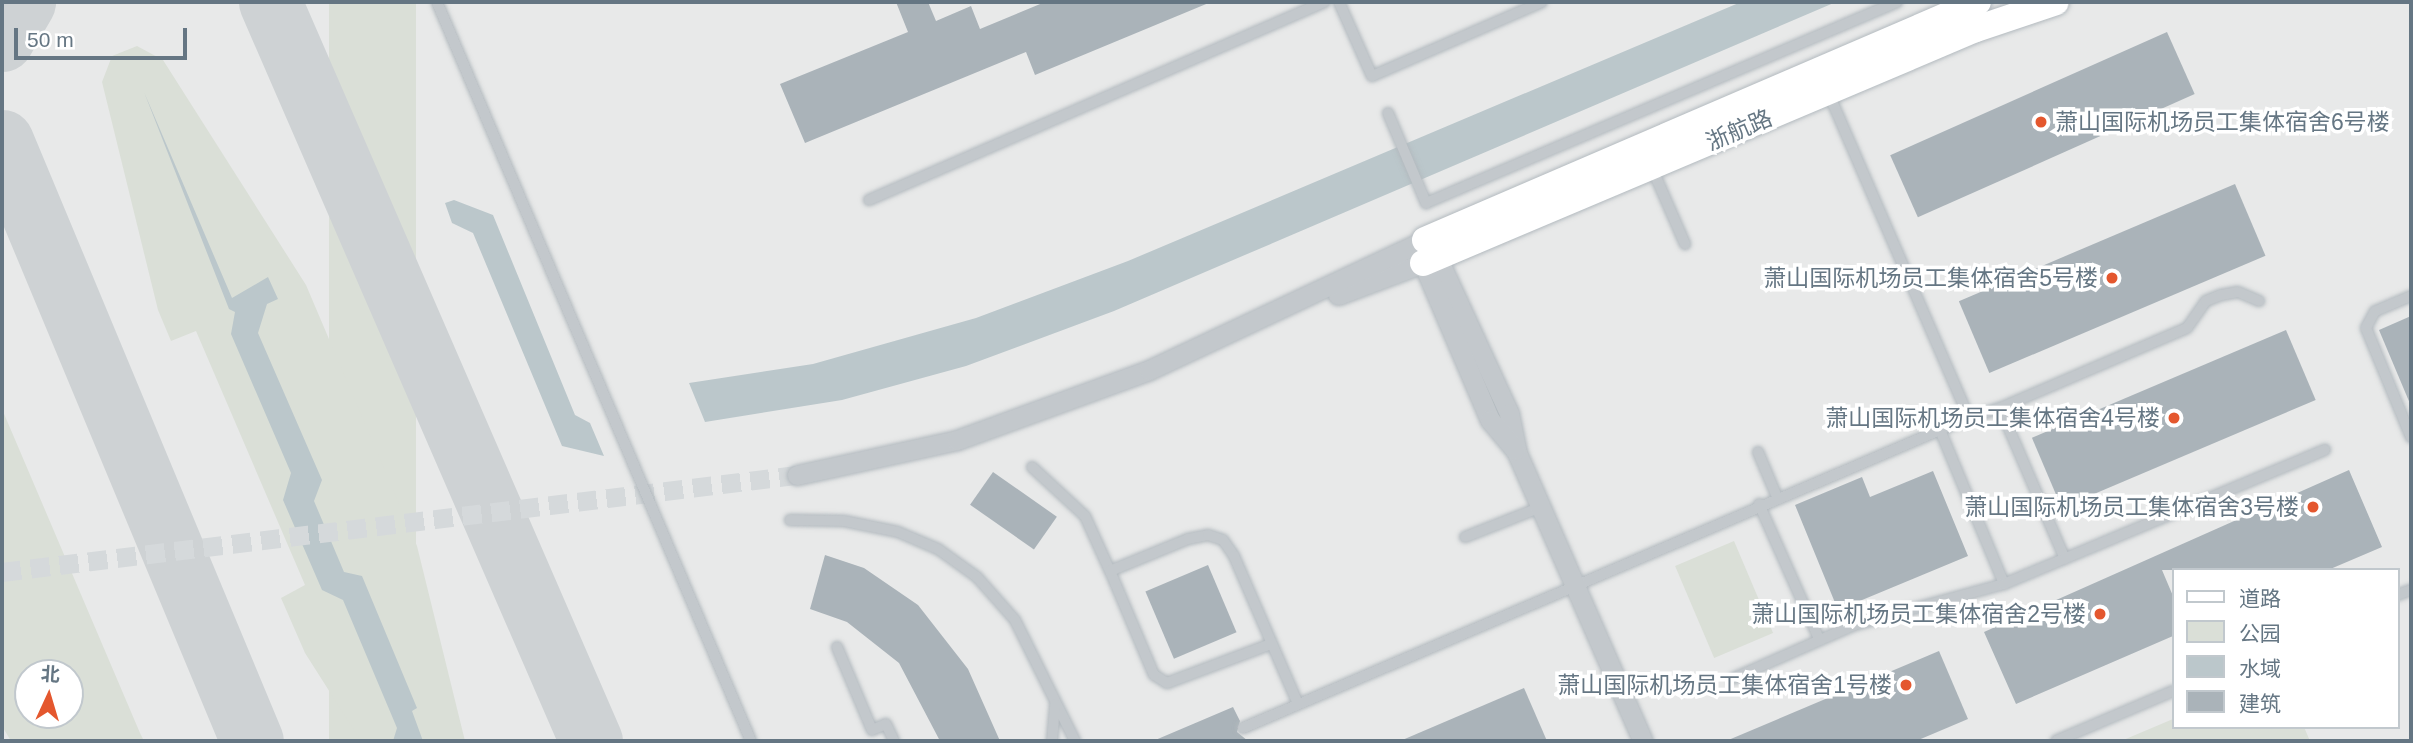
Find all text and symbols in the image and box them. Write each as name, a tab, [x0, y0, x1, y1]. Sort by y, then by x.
scale bar	[18, 14, 191, 58]
text: 50 m	[27, 28, 74, 51]
street label: 浙航路	[1702, 104, 1776, 156]
place label: 萧山国际机场员工集体宿舍6号楼	[2055, 108, 2390, 136]
marker: 萧山国际机场员工集体宿舍6号楼	[2033, 114, 2049, 130]
place label: 萧山国际机场员工集体宿舍5号楼	[1763, 264, 2098, 292]
marker: 萧山国际机场员工集体宿舍5号楼	[2104, 270, 2120, 286]
place label: 萧山国际机场员工集体宿舍4号楼	[1825, 404, 2160, 432]
marker: 萧山国际机场员工集体宿舍4号楼	[2166, 410, 2182, 426]
place label: 萧山国际机场员工集体宿舍3号楼	[1964, 493, 2299, 521]
marker: 萧山国际机场员工集体宿舍3号楼	[2305, 499, 2321, 515]
legend	[2172, 568, 2399, 729]
text: 道路	[2239, 587, 2281, 610]
place label: 萧山国际机场员工集体宿舍2号楼	[1751, 600, 2086, 628]
marker: 萧山国际机场员工集体宿舍2号楼	[2092, 606, 2108, 622]
text: 公园	[2239, 622, 2281, 645]
text: 水域	[2239, 657, 2281, 680]
north arrow	[14, 659, 84, 729]
text: 北	[40, 663, 61, 686]
place label: 萧山国际机场员工集体宿舍1号楼	[1557, 671, 1892, 699]
marker: 萧山国际机场员工集体宿舍1号楼	[1898, 677, 1914, 693]
text: 建筑	[2239, 692, 2281, 715]

